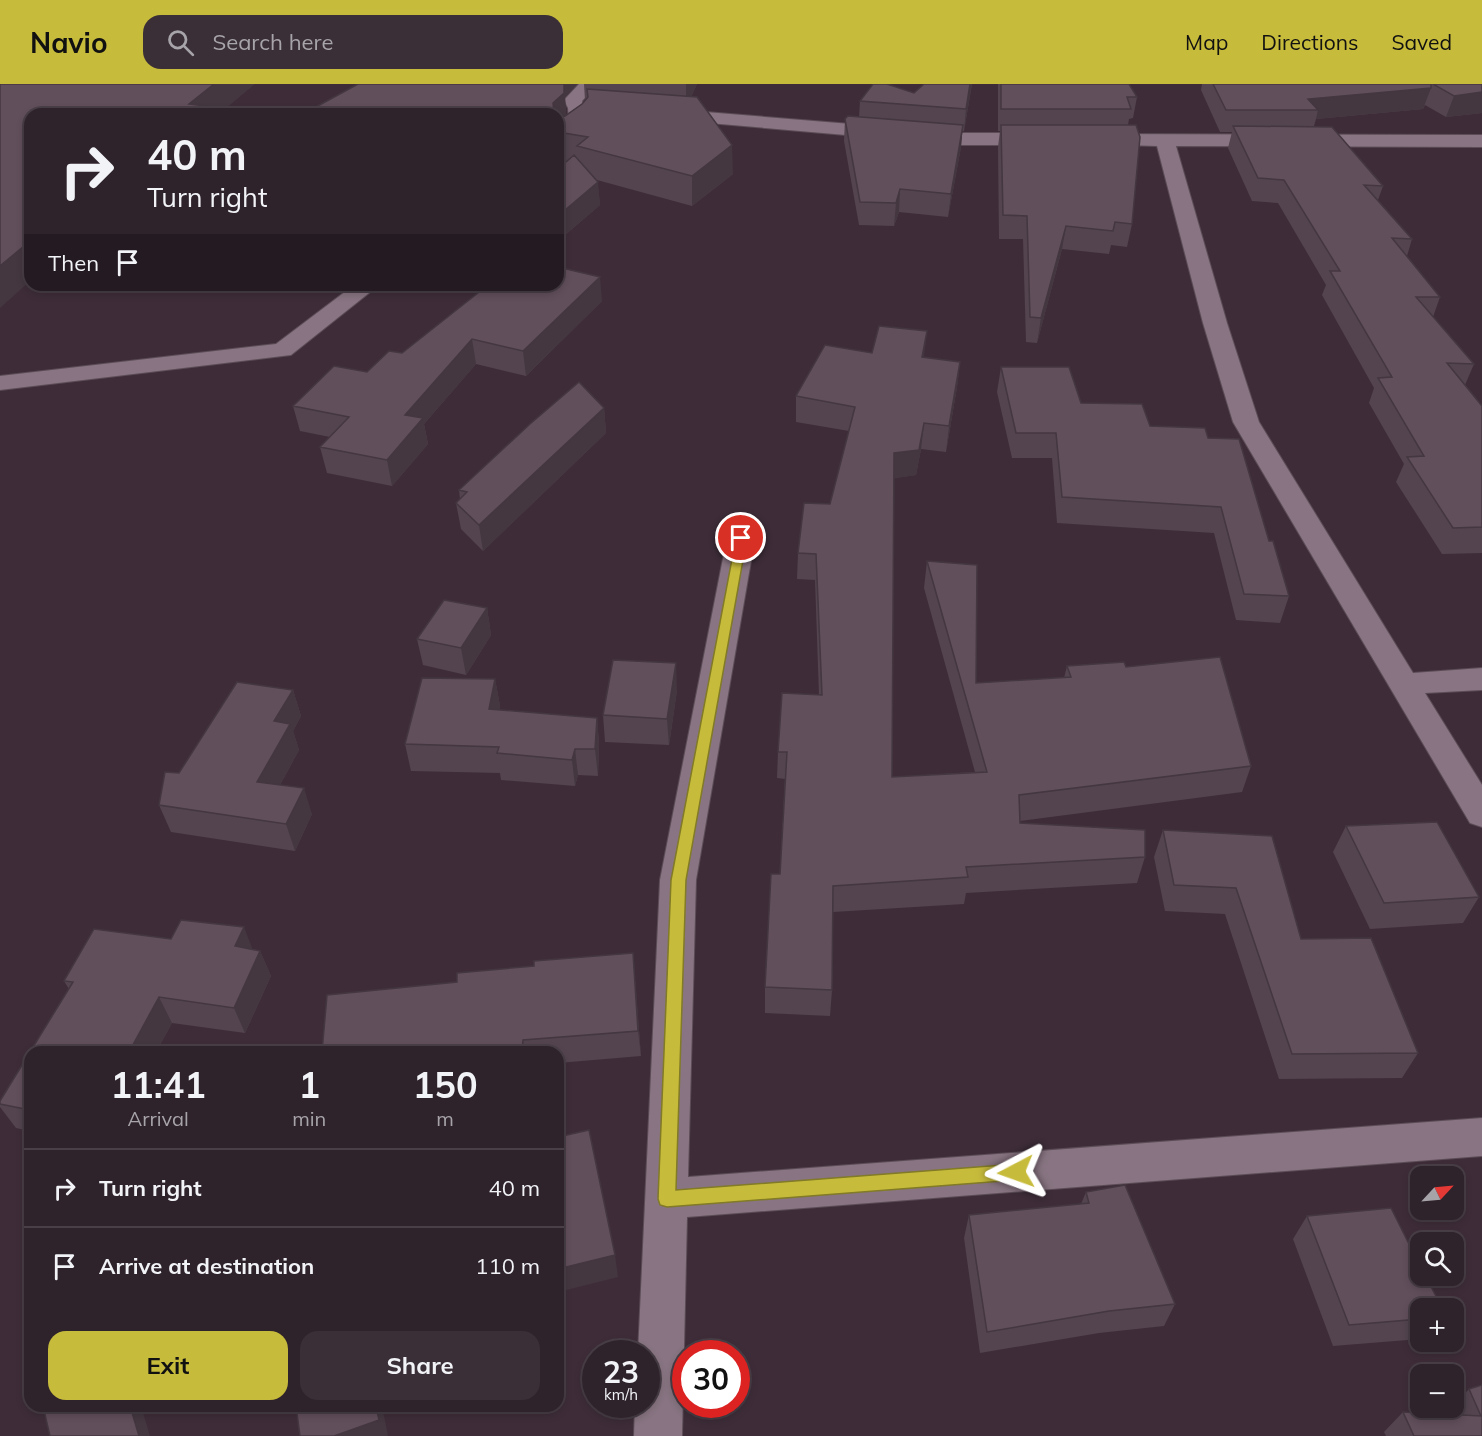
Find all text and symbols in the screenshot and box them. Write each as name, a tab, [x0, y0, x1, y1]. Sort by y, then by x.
search box	[143, 15, 563, 69]
text: Navio	[30, 25, 107, 60]
icon: search	[164, 26, 197, 59]
text: Search here	[212, 28, 333, 56]
text: Map	[1185, 29, 1228, 55]
text: Directions	[1261, 29, 1358, 55]
text: Saved	[1391, 29, 1452, 55]
text: 40 m	[147, 128, 247, 181]
icon: right	[48, 132, 126, 210]
text: Turn right	[147, 180, 267, 214]
icon: arrive	[111, 246, 144, 279]
text: Then	[48, 249, 99, 277]
pin	[715, 512, 766, 563]
icon: arrive	[724, 521, 757, 554]
text: 11:41	[110, 1062, 206, 1107]
text: 1	[298, 1062, 320, 1107]
text: 150	[413, 1062, 478, 1107]
text: Arrival	[128, 1106, 189, 1131]
text: min	[292, 1106, 326, 1131]
text: m	[436, 1106, 454, 1131]
position arrow	[984, 1140, 1048, 1204]
north arrow	[1410, 1166, 1464, 1220]
map controls	[1410, 1166, 1464, 1418]
icon: right	[48, 1172, 81, 1205]
text: Turn right	[99, 1174, 202, 1202]
text: 40 m	[489, 1174, 540, 1202]
button: search	[1410, 1232, 1464, 1286]
icon: arrive	[48, 1250, 81, 1283]
text: Arrive at destination	[99, 1252, 314, 1280]
text: 110 m	[475, 1252, 540, 1280]
button: +	[1410, 1298, 1464, 1352]
button: Exit	[48, 1331, 288, 1400]
button: Share	[300, 1331, 540, 1400]
speed limit sign: 30	[672, 1340, 750, 1418]
text: 23	[603, 1353, 639, 1391]
button: −	[1410, 1364, 1464, 1418]
text: km/h	[604, 1385, 638, 1404]

